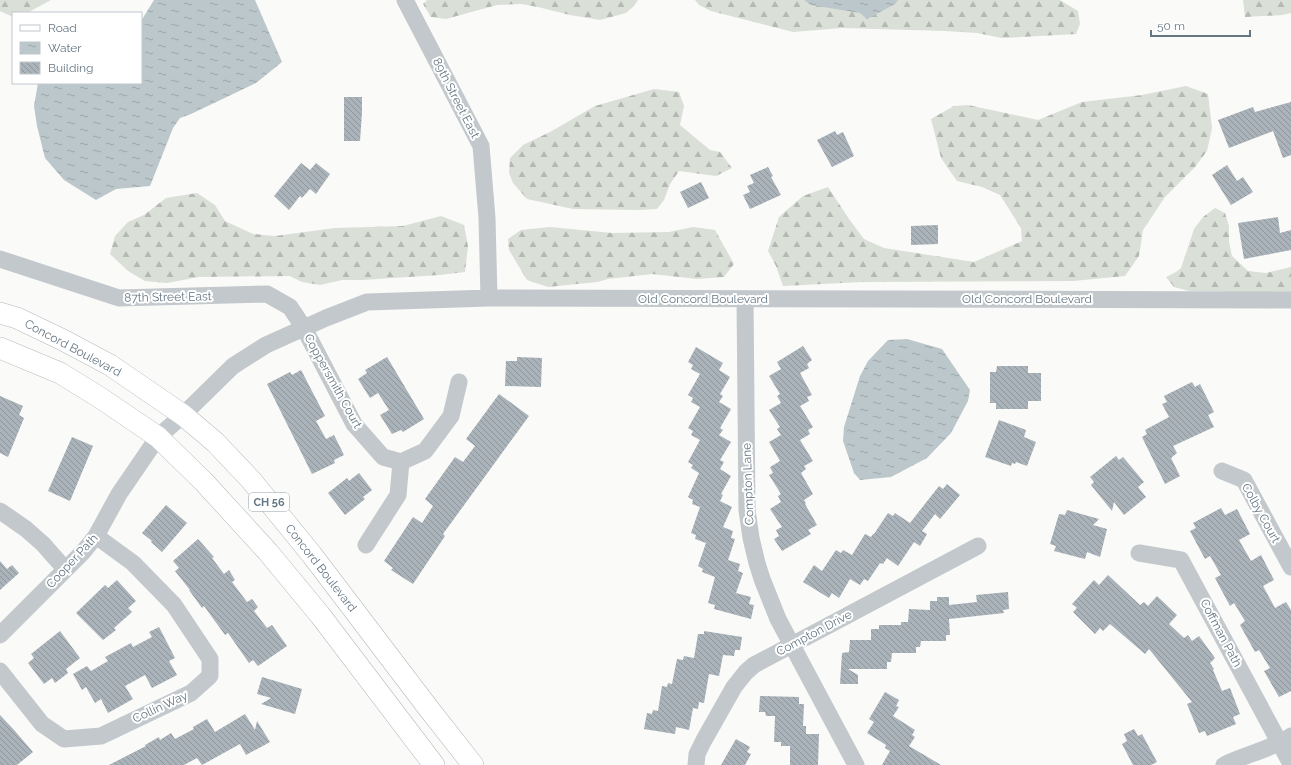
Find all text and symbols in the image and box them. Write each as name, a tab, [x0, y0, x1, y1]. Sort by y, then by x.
legend	[12, 12, 142, 84]
scale bar	[1151, 12, 1250, 38]
text: 50 m	[1157, 19, 1185, 33]
text: Road	[48, 21, 77, 35]
text: Water	[48, 41, 82, 55]
street label: 89th Street East	[430, 56, 482, 140]
text: Building	[48, 61, 94, 75]
street label: 87th Street East	[124, 289, 212, 305]
street label: Old Concord Boulevard	[638, 292, 768, 306]
street label: Old Concord Boulevard	[962, 292, 1092, 306]
street label: Concord Boulevard	[22, 317, 124, 379]
street label: Coppersmith Court	[301, 331, 365, 431]
street label: Compton Lane	[740, 443, 756, 525]
street label: Colby Court	[1239, 481, 1283, 545]
road number: CH 56	[249, 493, 289, 511]
street label: Concord Boulevard	[282, 521, 360, 615]
street label: Cooper Path	[43, 531, 101, 591]
street label: Coffman Path	[1197, 597, 1245, 669]
street label: Compton Drive	[774, 607, 854, 659]
street label: Collin Way	[130, 688, 190, 726]

